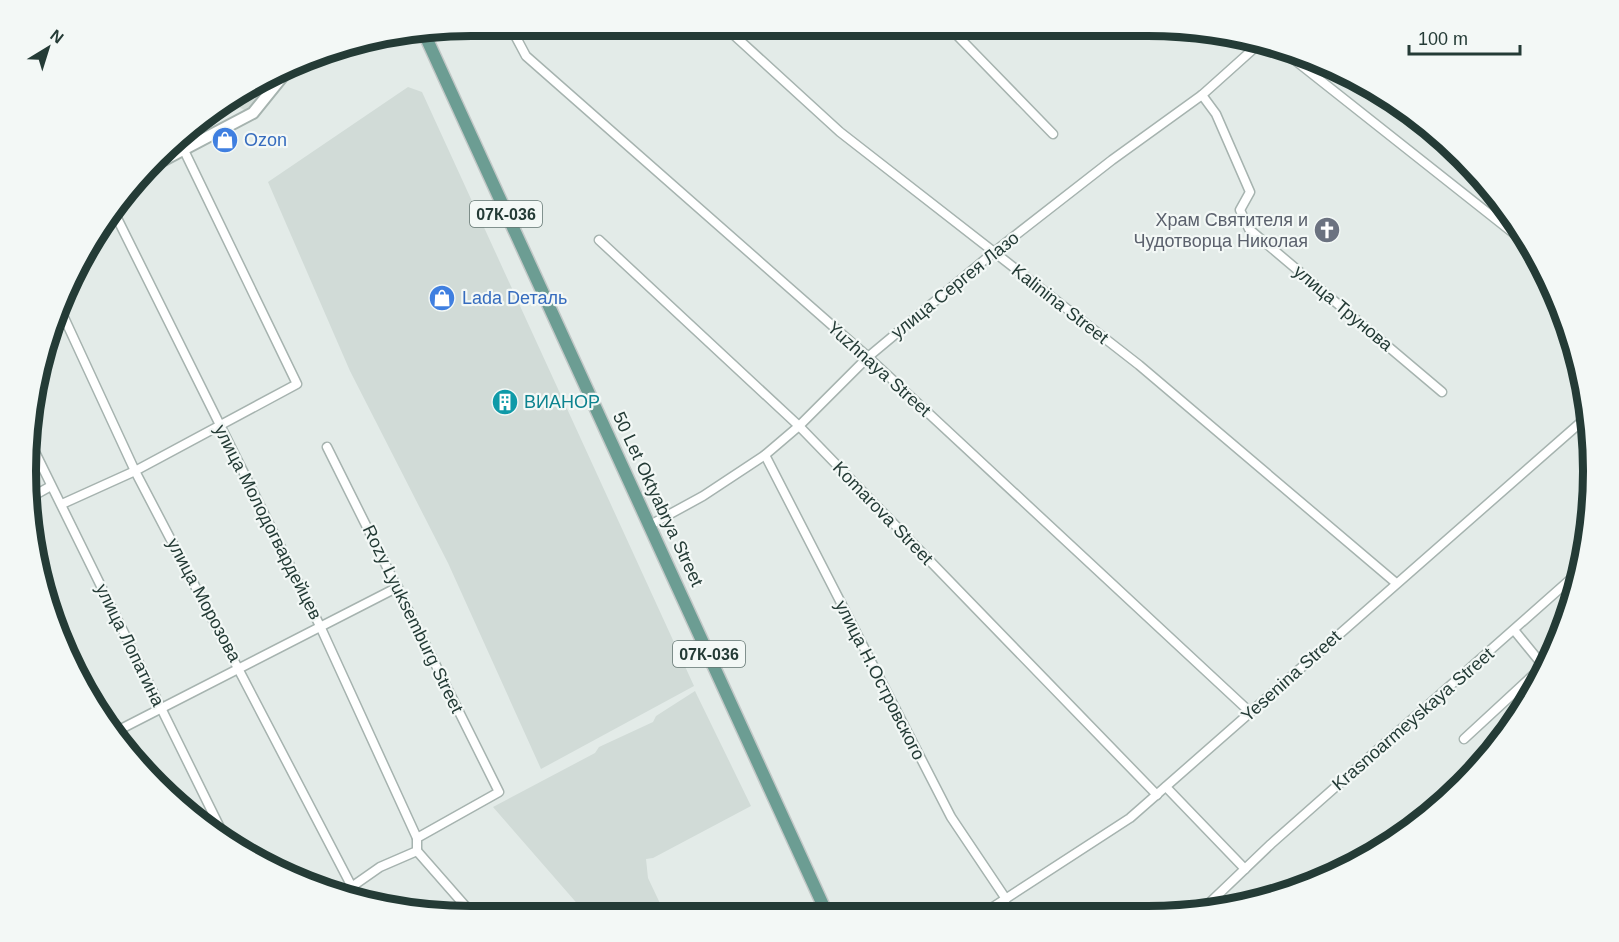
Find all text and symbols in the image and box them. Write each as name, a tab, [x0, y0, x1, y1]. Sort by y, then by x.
north arrow	[18, 18, 78, 78]
scale bar	[1409, 18, 1520, 56]
text: N	[47, 26, 67, 47]
text: 100 m	[1418, 29, 1468, 49]
shop icon: Ozon	[210, 125, 240, 155]
place label: Ozon	[244, 130, 287, 150]
road number: 07К-036	[470, 201, 542, 227]
place label: Храм Святителя и Чудотворца Николая	[1134, 210, 1308, 251]
church icon: Храм Святителя и Чудотворца Николая	[1312, 215, 1342, 245]
street label: улица Сергея Лазо	[887, 227, 1023, 343]
street label: Kalinina Street	[1008, 260, 1112, 348]
street label: улица Трунова	[1290, 261, 1397, 356]
shop icon: Lada Dеталь	[427, 283, 457, 313]
place label: Lada Dеталь	[462, 288, 567, 308]
street label: Yuzhnaya Street	[823, 317, 935, 421]
building icon: ВИАНОР	[490, 387, 520, 417]
place label: ВИАНОР	[524, 392, 600, 412]
street label: 50 Let Oktyabrya Street	[609, 409, 707, 589]
street label: улица Молодогвардейцев	[210, 421, 326, 623]
street label: Komarova Street	[829, 457, 937, 569]
street label: Rozy Lyuksemburg Street	[359, 522, 467, 716]
street label: улица Морозова	[163, 535, 245, 666]
street label: улица Лопатина	[92, 580, 169, 710]
street label: улица Н.Островского	[831, 597, 929, 763]
street label: Yesenina Street	[1237, 626, 1345, 726]
road number: 07К-036	[673, 641, 745, 667]
street label: Krasnoarmeyskaya Street	[1328, 644, 1498, 794]

